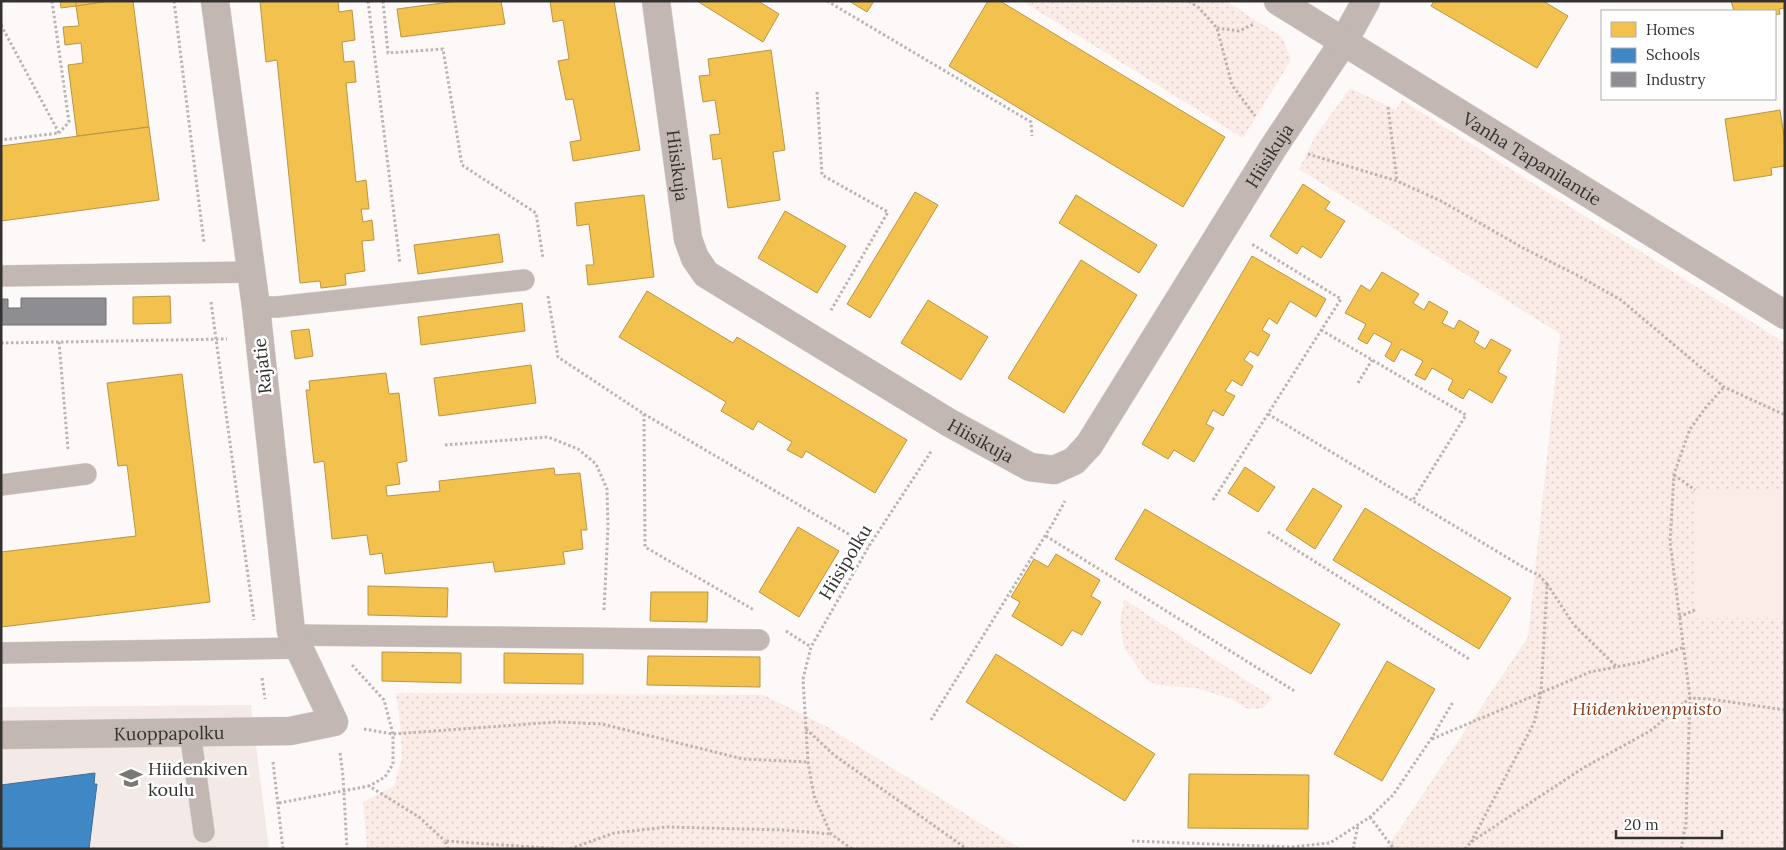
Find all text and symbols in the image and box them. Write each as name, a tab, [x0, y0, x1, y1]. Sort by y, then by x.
legend	[1601, 10, 1776, 100]
text: Homes	[1646, 20, 1695, 39]
text: Schools	[1646, 45, 1700, 64]
text: Industry	[1646, 70, 1705, 89]
street label: Vanha Tapanilantie	[1457, 106, 1606, 210]
street label: Hiisikuja	[1240, 119, 1298, 192]
street label: Hiisikuja	[662, 128, 694, 203]
street label: Rajatie	[248, 337, 276, 395]
street label: Hiisikuja	[944, 413, 1018, 467]
street label: Hiisipolku	[814, 520, 877, 604]
park label: Hiidenkivenpuisto	[1572, 697, 1722, 720]
street label: Kuoppapolku	[113, 720, 225, 745]
place label: Hiidenkiven koulu	[148, 757, 248, 801]
school or university icon: Hiidenkiven koulu	[118, 765, 144, 791]
scale bar	[1616, 808, 1722, 840]
text: 20 m	[1624, 815, 1659, 834]

